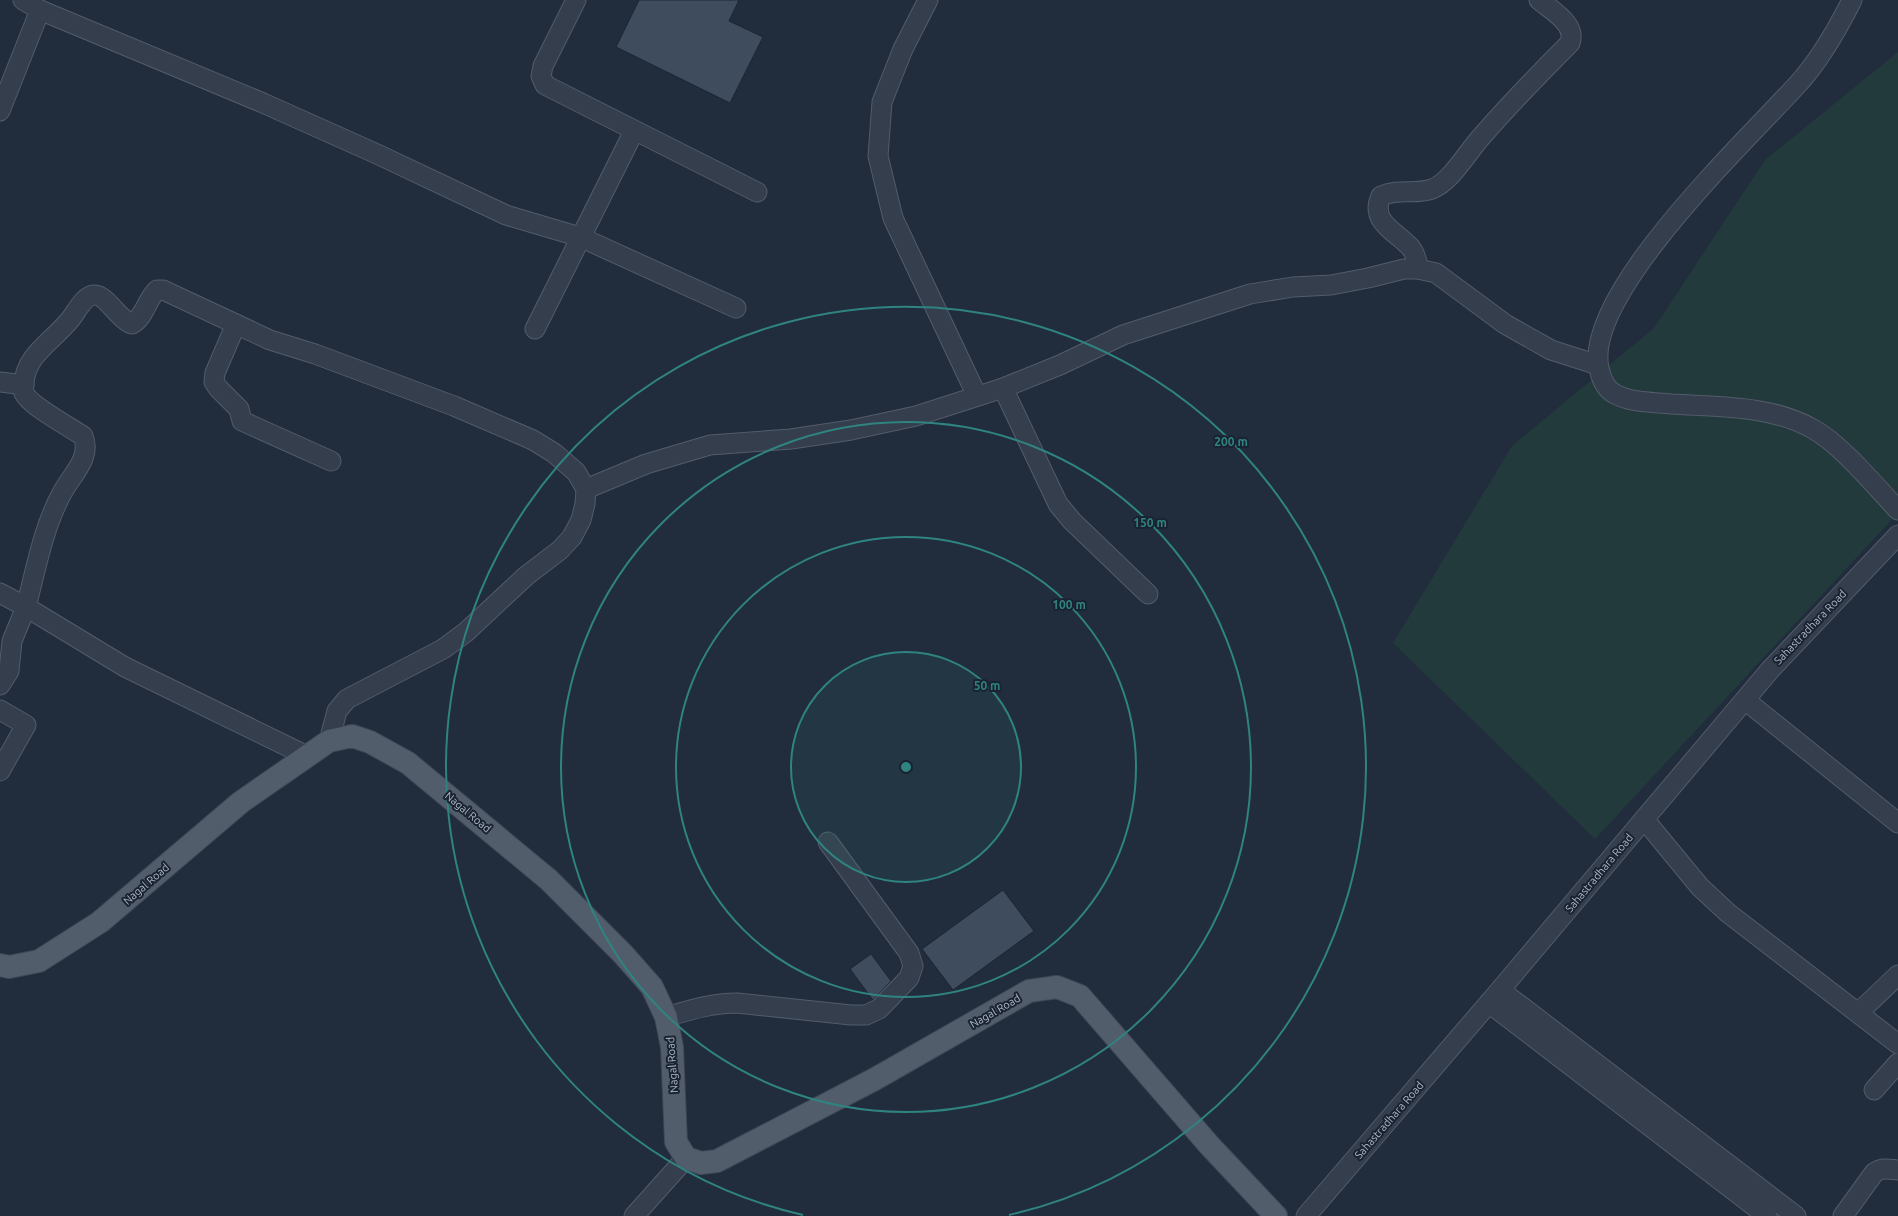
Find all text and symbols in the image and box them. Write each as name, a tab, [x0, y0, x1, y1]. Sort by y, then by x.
text: 200 m	[1214, 435, 1248, 448]
text: 150 m	[1133, 516, 1167, 529]
street label: Sahastradhara Road	[1772, 587, 1848, 667]
text: 100 m	[1052, 598, 1086, 611]
text: 50 m	[974, 679, 1000, 692]
centre of rings	[899, 760, 913, 774]
street label: Nagal Road	[443, 789, 493, 835]
street label: Sahastradhara Road	[1563, 831, 1635, 915]
street label: Nagal Road	[121, 861, 171, 907]
street label: Nagal Road	[968, 992, 1022, 1030]
street label: Nagal Road	[664, 1037, 680, 1093]
street label: Sahastradhara Road	[1352, 1079, 1426, 1161]

